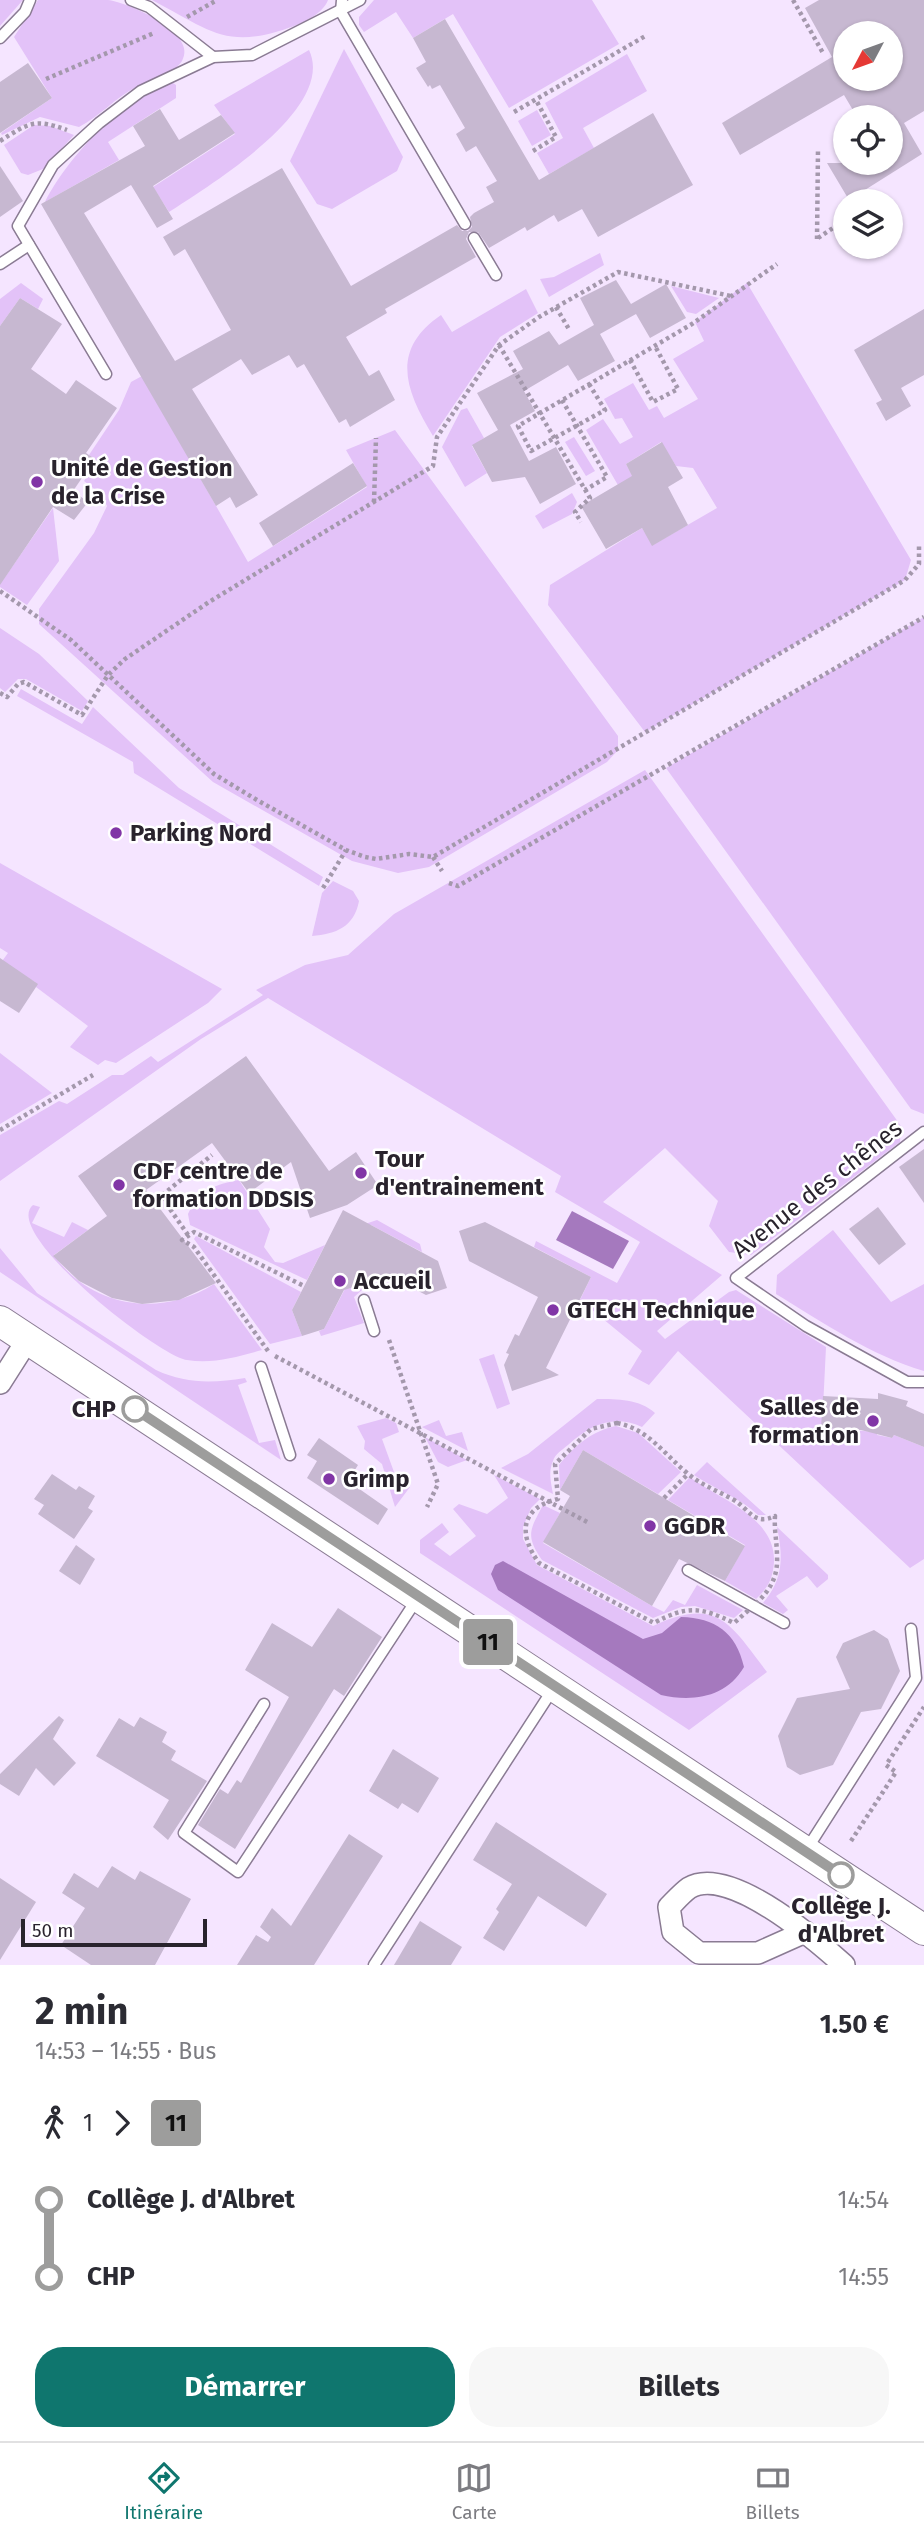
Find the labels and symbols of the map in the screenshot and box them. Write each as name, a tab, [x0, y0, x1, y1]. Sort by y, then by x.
north arrow	[833, 21, 903, 91]
place label: Unité de Gestion de la Crise	[51, 454, 233, 510]
marker: Unité de Gestion de la Crise	[29, 474, 45, 490]
place label: Parking Nord	[130, 819, 272, 847]
marker: Parking Nord	[108, 825, 124, 841]
street label: Avenue des chênes	[726, 1114, 908, 1264]
place label: Tour d'entrainement	[375, 1145, 544, 1201]
place label: CDF centre de formation DDSIS	[133, 1157, 314, 1213]
marker: Tour d'entrainement	[353, 1165, 369, 1181]
marker: CDF centre de formation DDSIS	[111, 1177, 127, 1193]
place label: Accueil	[353, 1267, 432, 1295]
marker: Accueil	[332, 1273, 348, 1289]
place label: GTECH Technique	[567, 1296, 755, 1324]
marker: GTECH Technique	[545, 1302, 561, 1318]
place label: Salles de formation	[750, 1393, 859, 1449]
place label: CHP	[72, 1395, 116, 1423]
marker: CHP	[122, 1396, 148, 1422]
marker: Salles de formation	[865, 1413, 881, 1429]
place label: Grimp	[343, 1465, 409, 1493]
marker: Grimp	[321, 1471, 337, 1487]
place label: GGDR	[664, 1512, 726, 1540]
marker: GGDR	[642, 1518, 658, 1534]
line badge: 11	[456, 1619, 520, 1665]
marker: Collège J. d'Albret	[828, 1862, 854, 1888]
place label: Collège J. d'Albret	[791, 1892, 891, 1948]
scale bar	[21, 1916, 206, 1948]

